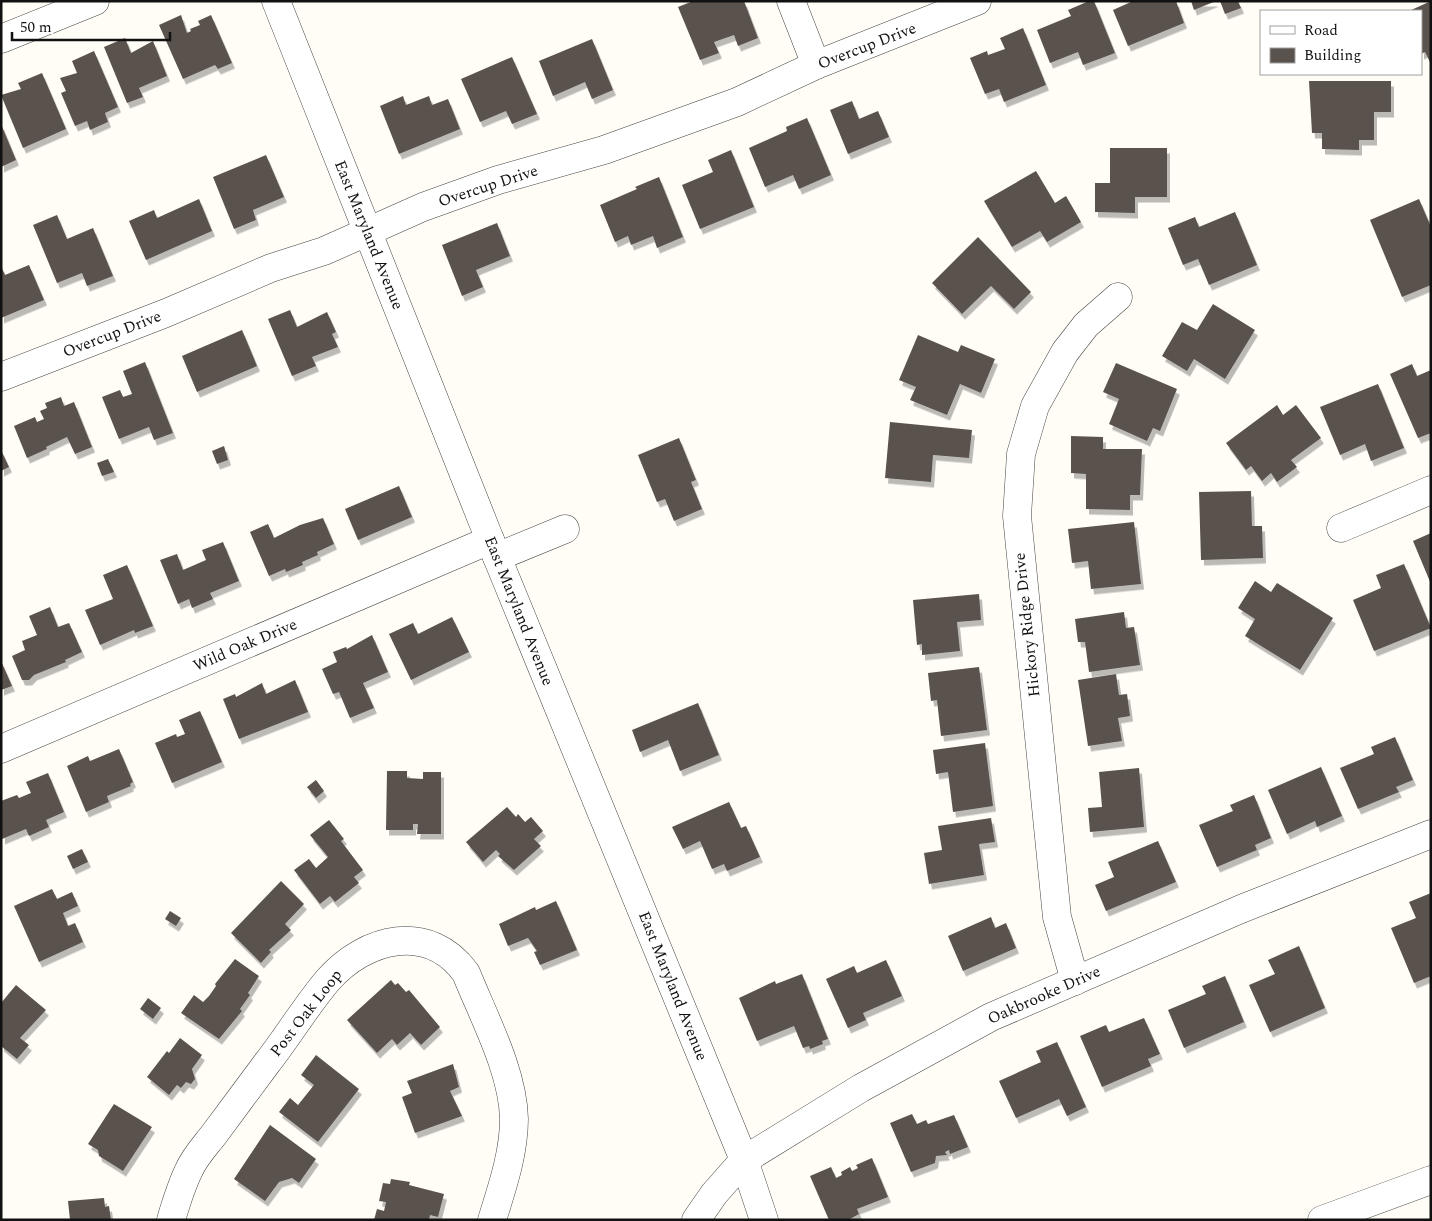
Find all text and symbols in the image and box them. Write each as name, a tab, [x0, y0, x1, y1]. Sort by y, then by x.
scale bar	[12, 10, 170, 42]
legend	[1260, 10, 1422, 75]
text: 50 m	[20, 16, 52, 39]
street label: Overcup Drive	[814, 16, 920, 76]
text: Road	[1304, 19, 1338, 42]
text: Building	[1304, 44, 1361, 67]
street label: East Maryland Avenue	[328, 157, 410, 313]
street label: Overcup Drive	[435, 159, 541, 213]
street label: Overcup Drive	[59, 304, 165, 364]
street label: East Maryland Avenue	[478, 533, 560, 689]
street label: Hickory Ridge Drive	[1007, 552, 1047, 698]
street label: Wild Oak Drive	[189, 612, 301, 678]
street label: East Maryland Avenue	[632, 908, 714, 1064]
street label: Oakbrooke Drive	[984, 959, 1104, 1031]
street label: Post Oak Loop	[264, 964, 348, 1062]

